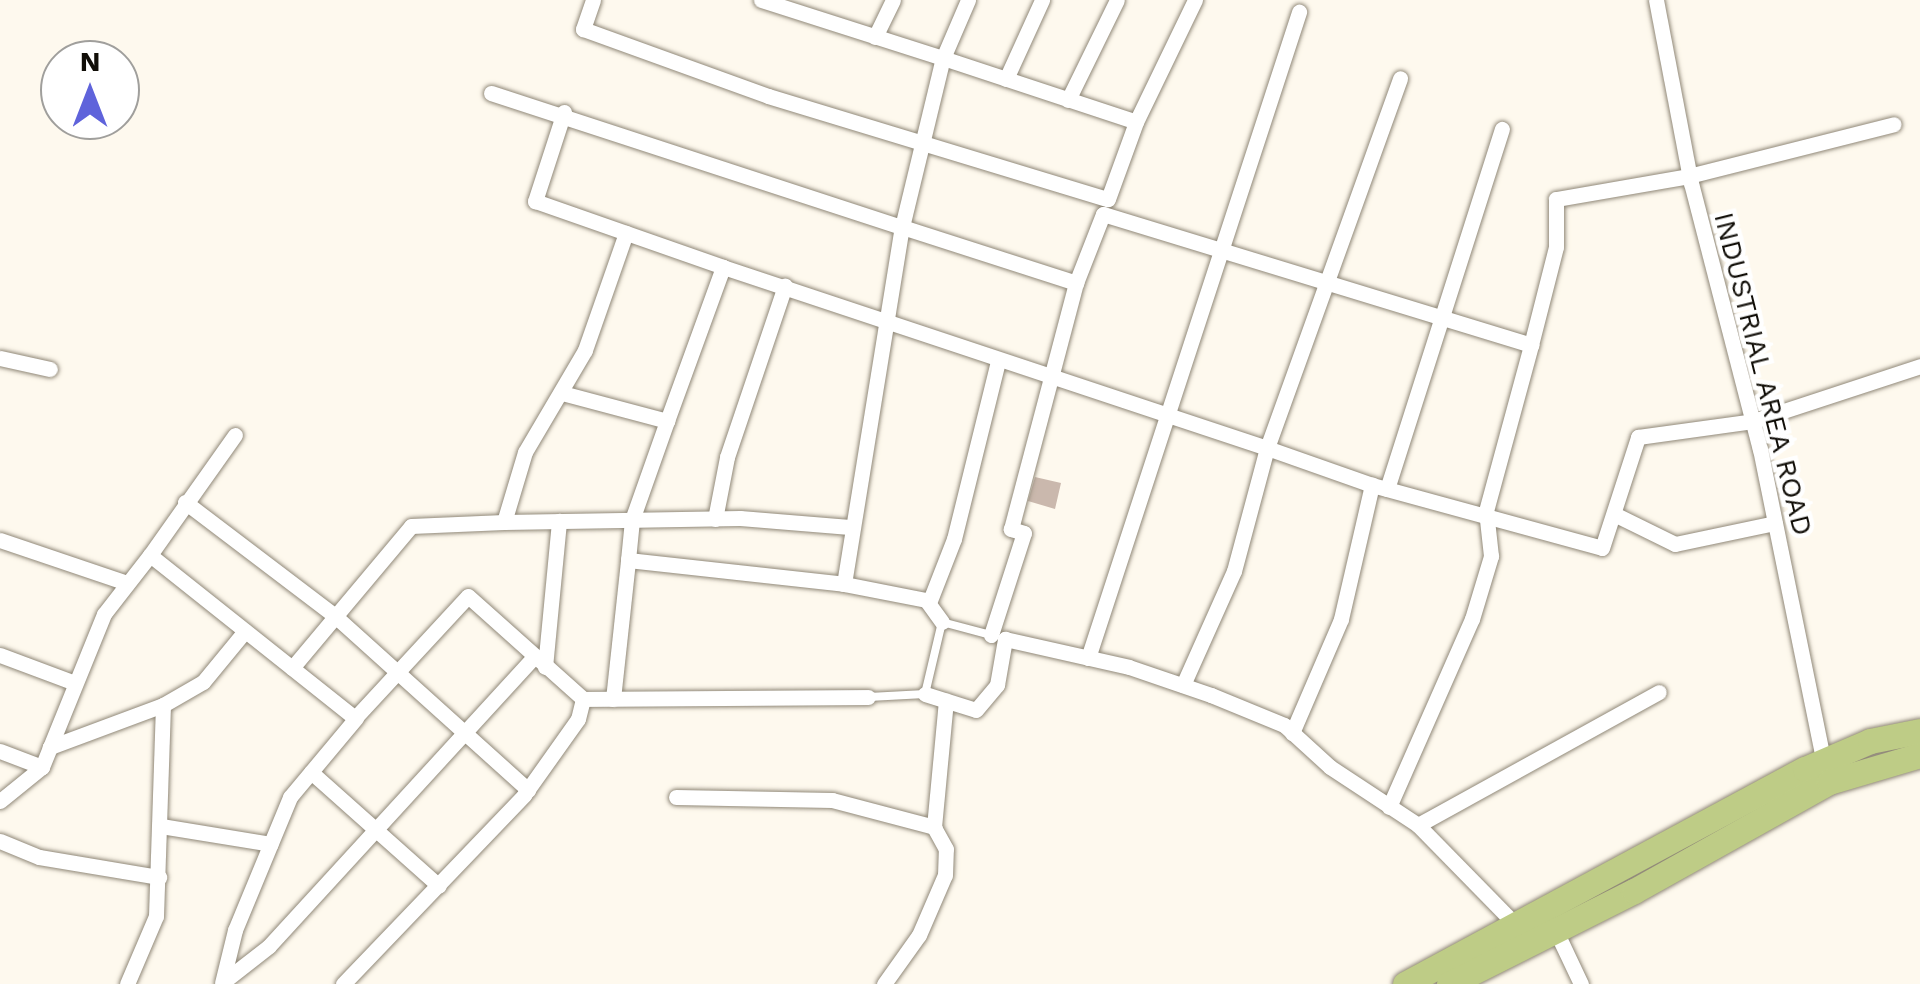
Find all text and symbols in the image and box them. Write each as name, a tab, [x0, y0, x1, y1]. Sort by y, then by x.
north arrow	[40, 40, 140, 140]
text: N	[80, 45, 100, 78]
street label: INDUSTRIAL AREA ROAD	[1706, 207, 1820, 541]

